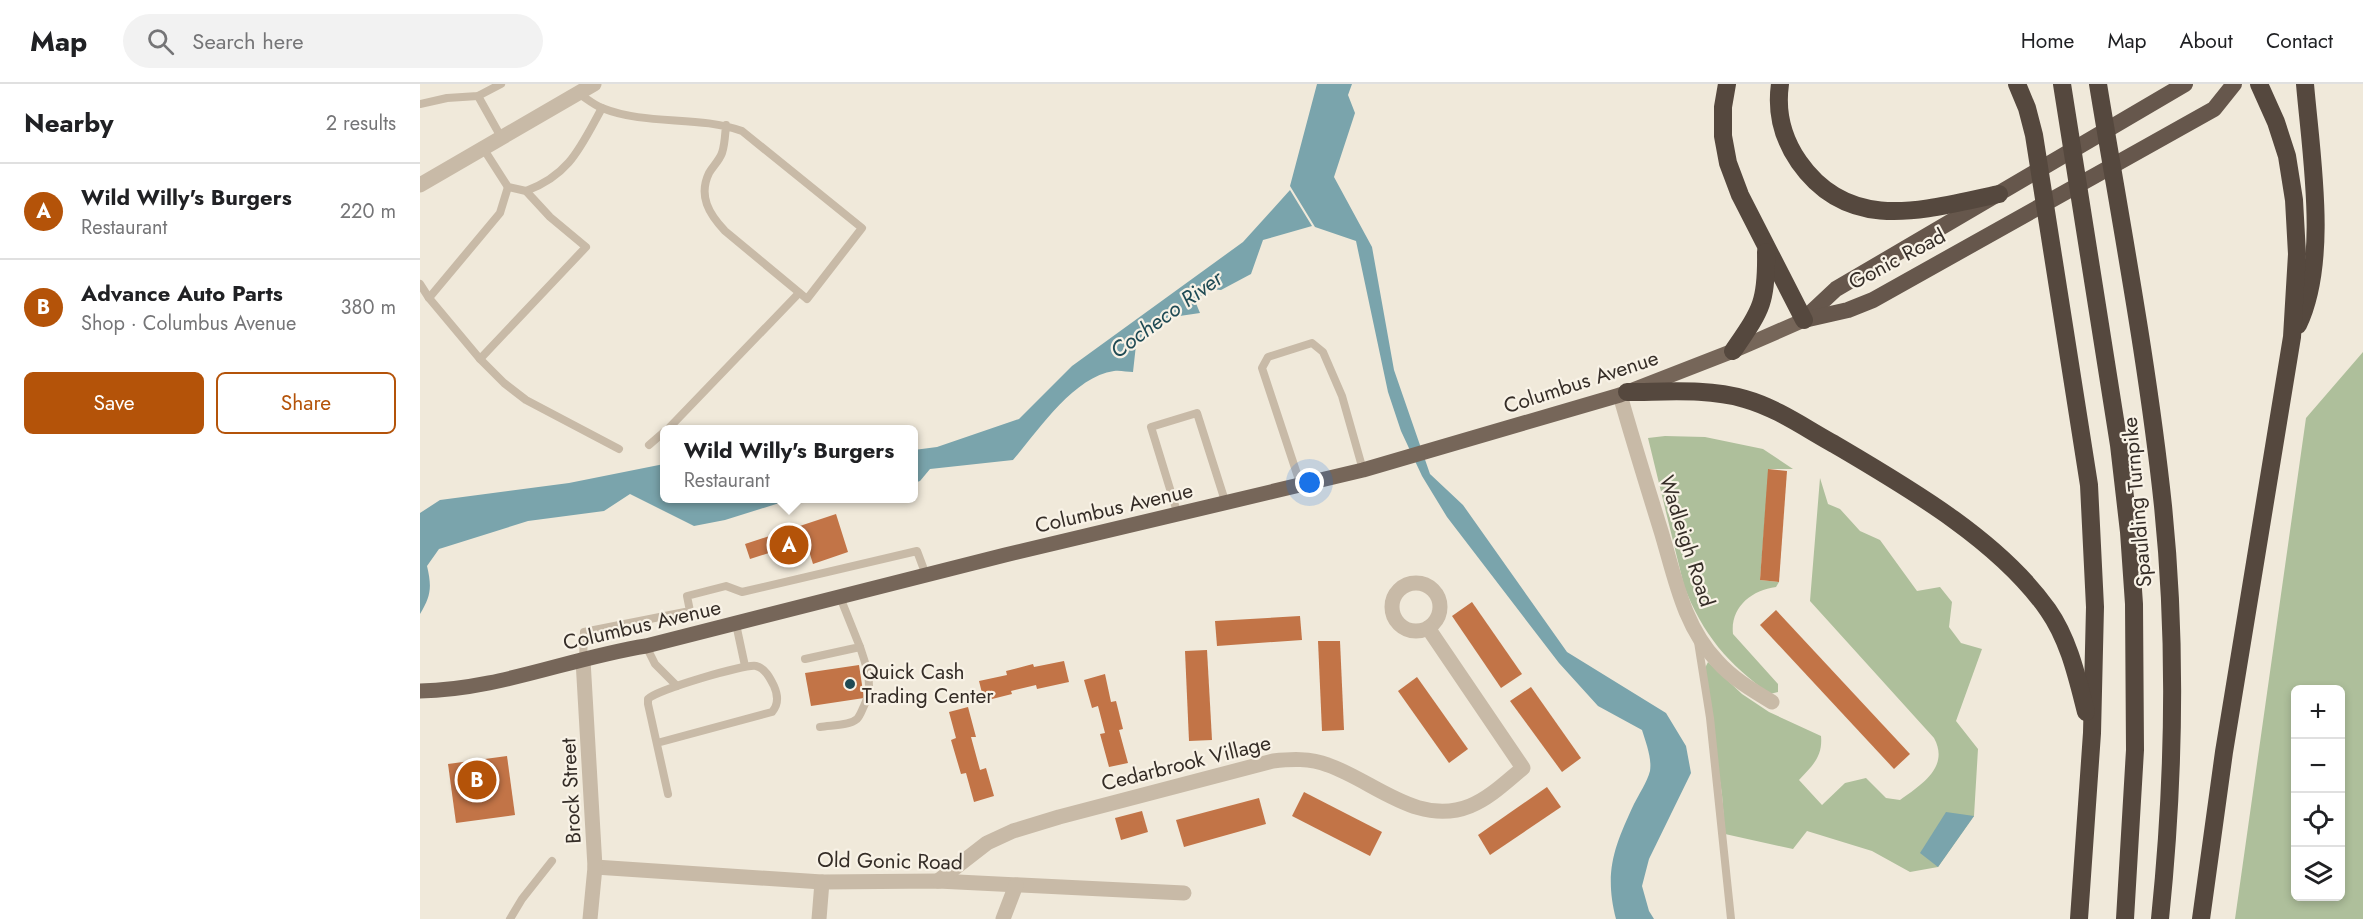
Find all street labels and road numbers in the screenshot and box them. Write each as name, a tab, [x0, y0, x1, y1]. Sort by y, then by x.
street label: Gonic Road	[1843, 221, 1951, 297]
street label: Columbus Avenue	[1500, 343, 1662, 421]
street label: Spaulding Turnpike	[2115, 416, 2159, 588]
street label: Wadleigh Road	[1652, 471, 1722, 611]
street label: Columbus Avenue	[1032, 475, 1196, 541]
street label: Columbus Avenue	[560, 592, 724, 658]
street label: Cedarbrook Village	[1098, 727, 1274, 799]
street label: Brock Street	[553, 737, 589, 845]
street label: Old Gonic Road	[817, 845, 963, 877]

